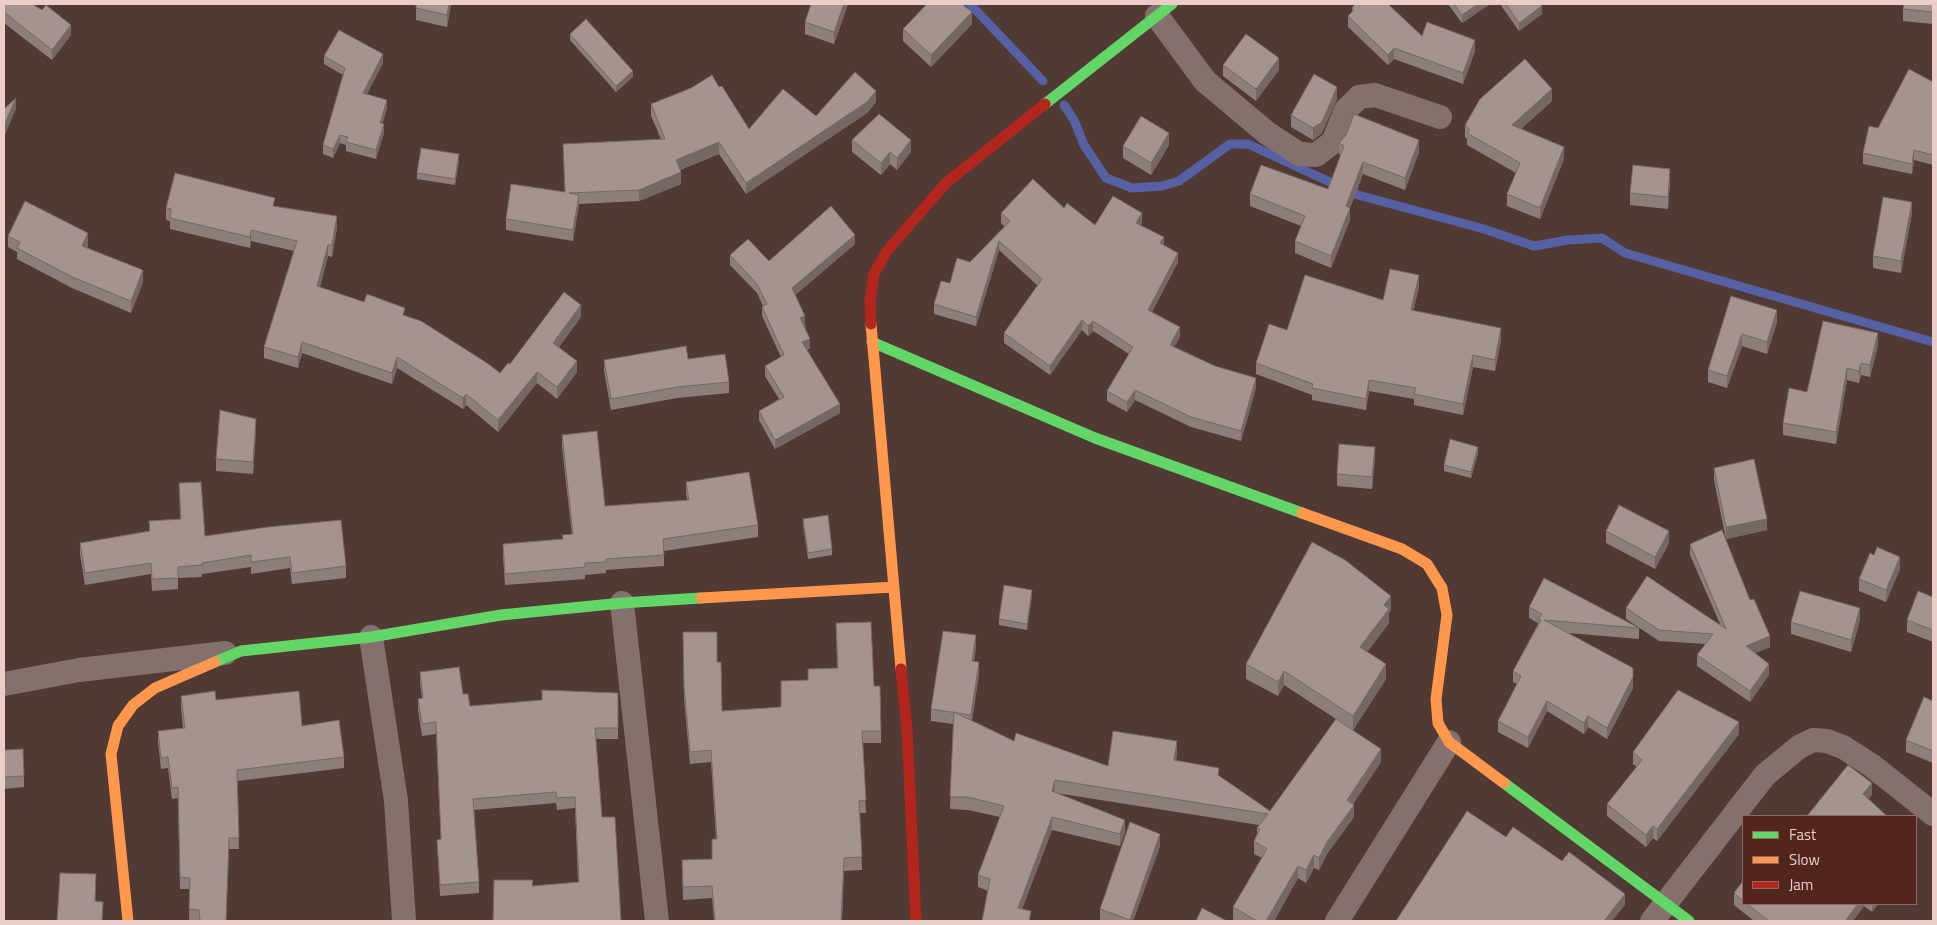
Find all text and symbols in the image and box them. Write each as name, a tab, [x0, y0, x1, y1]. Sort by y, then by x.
legend	[1742, 815, 1917, 905]
text: Fast	[1789, 823, 1816, 846]
text: Slow	[1789, 848, 1820, 871]
text: Jam	[1789, 873, 1813, 896]

